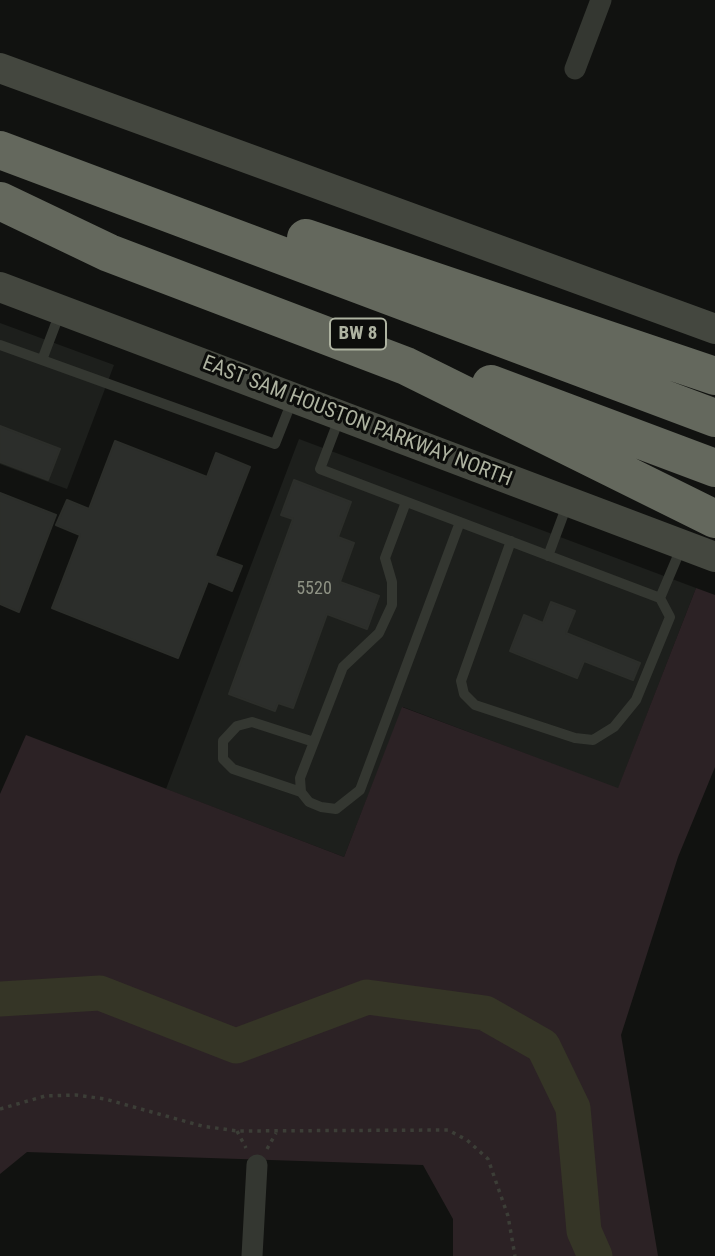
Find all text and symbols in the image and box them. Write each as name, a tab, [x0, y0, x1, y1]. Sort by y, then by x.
road number: BW 8	[330, 318, 386, 350]
street label: EAST SAM HOUSTON PARKWAY NORTH	[199, 351, 515, 493]
house number: 5520	[296, 578, 332, 600]

